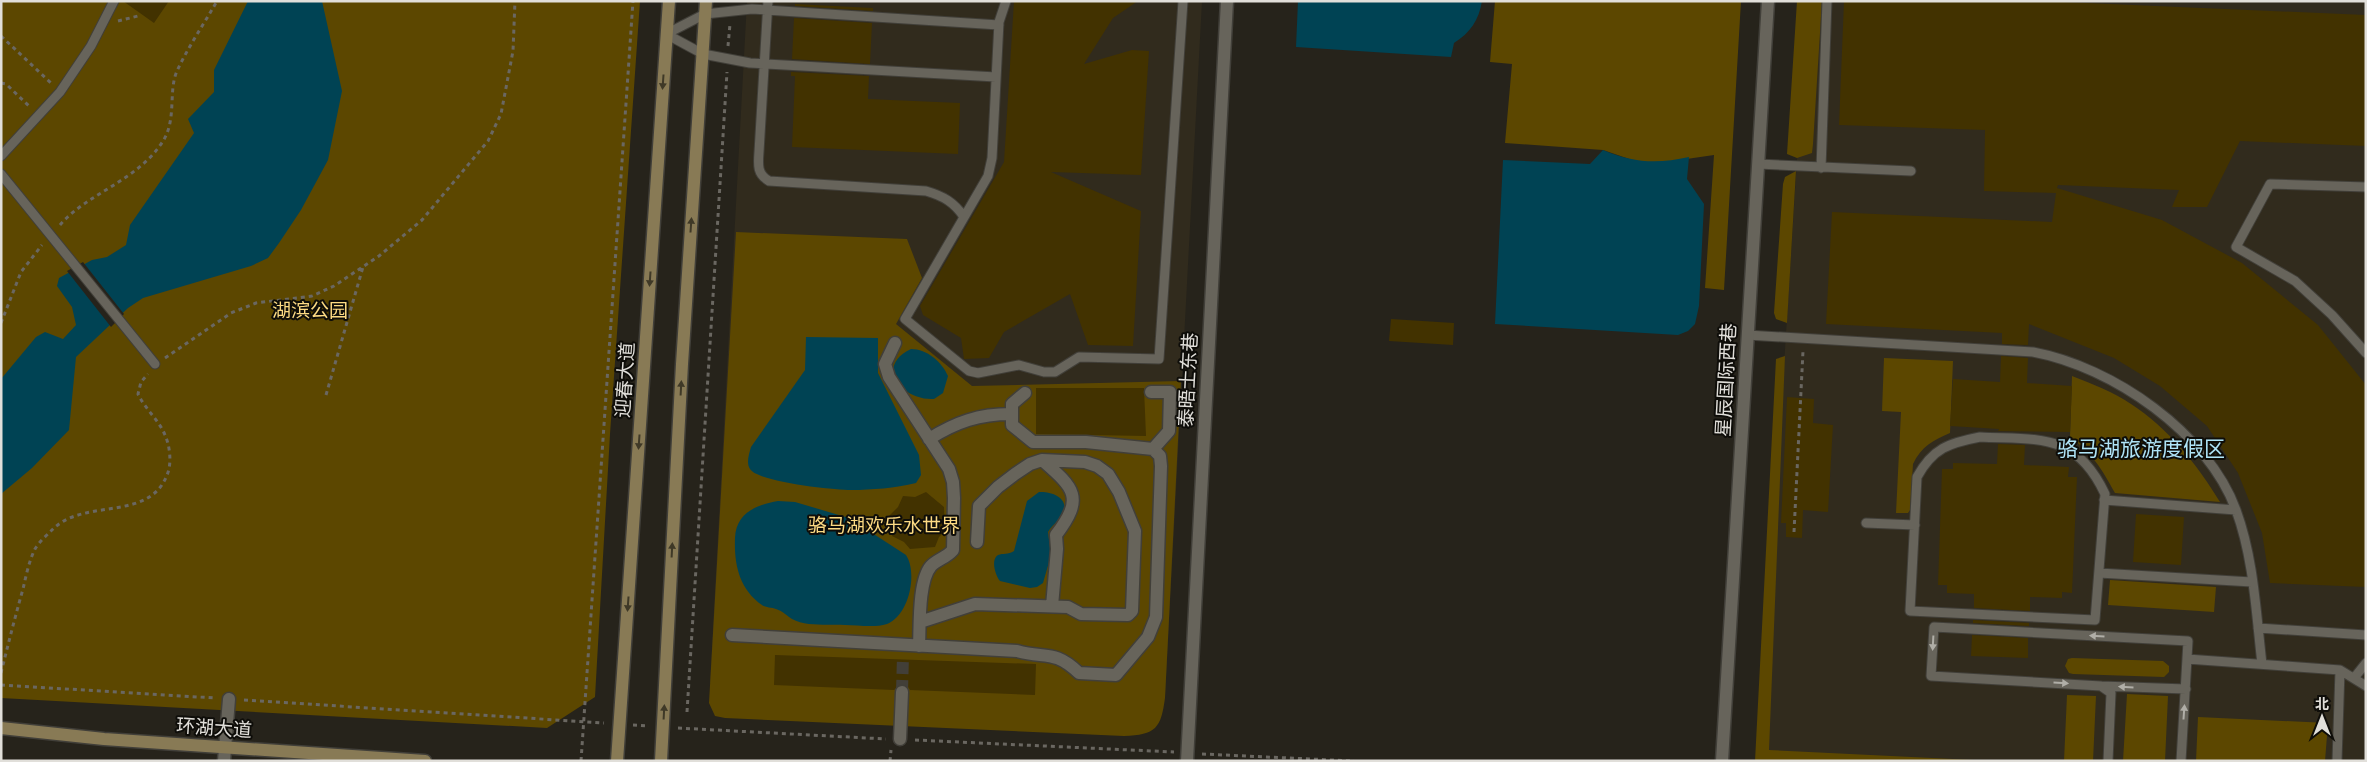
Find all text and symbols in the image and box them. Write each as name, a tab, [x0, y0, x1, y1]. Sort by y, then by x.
one-way arrow	[659, 75, 667, 91]
one-way arrow	[688, 217, 696, 233]
one-way arrow	[646, 272, 654, 288]
park label: 湖滨公园	[272, 298, 348, 323]
street label: 星辰国际西巷	[1711, 322, 1741, 438]
street label: 泰晤士东巷	[1173, 332, 1203, 428]
street label: 迎春大道	[610, 341, 640, 419]
one-way arrow	[677, 379, 685, 395]
one-way arrow	[635, 434, 643, 450]
district label: 骆马湖旅游度假区	[2057, 435, 2225, 462]
park label: 骆马湖欢乐水世界	[808, 513, 960, 538]
one-way arrow	[669, 542, 677, 558]
one-way arrow	[624, 596, 632, 612]
one-way arrow	[2089, 631, 2105, 639]
one-way arrow	[1929, 636, 1937, 652]
one-way arrow	[2053, 680, 2069, 688]
one-way arrow	[2118, 682, 2134, 690]
north arrow	[2297, 692, 2347, 742]
text: 北	[2315, 695, 2329, 713]
one-way arrow	[660, 704, 668, 720]
one-way arrow	[2181, 704, 2189, 720]
street label: 环湖大道	[175, 713, 253, 743]

